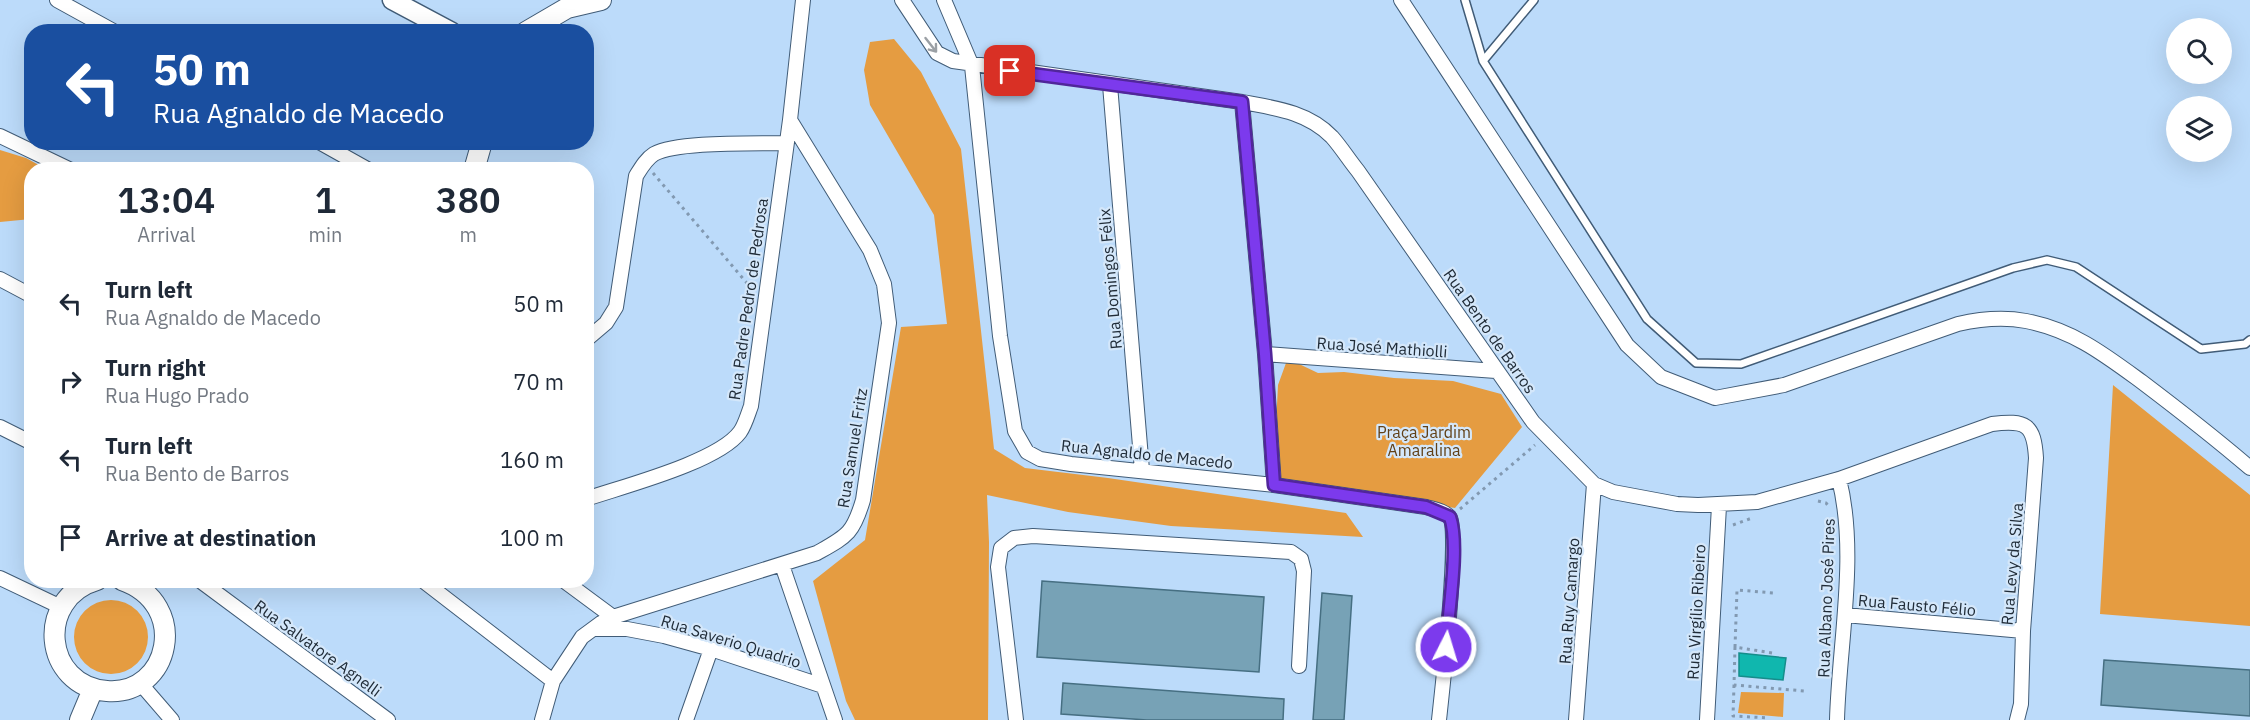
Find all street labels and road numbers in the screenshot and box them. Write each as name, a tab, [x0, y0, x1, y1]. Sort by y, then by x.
street label: Rua Padre Pedro de Pedrosa	[724, 196, 772, 401]
street label: Rua Domingos Félix	[1094, 208, 1126, 350]
street label: Rua Bento de Barros	[1440, 265, 1540, 397]
street label: Rua José Mathiolli	[1316, 332, 1448, 362]
street label: Rua Samuel Fritz	[833, 387, 871, 509]
street label: Rua Agnaldo de Macedo	[1060, 435, 1234, 473]
street label: Rua Levy da Silva	[1997, 501, 2027, 626]
street label: Rua Albano José Pires	[1813, 518, 1839, 678]
street label: Rua Ruy Camargo	[1555, 537, 1583, 665]
street label: Rua Virgílio Ribeiro	[1682, 544, 1710, 680]
street label: Rua Fausto Félio	[1857, 590, 1977, 620]
street label: Rua Salvatore Agnelli	[251, 595, 385, 701]
street label: Rua Saverio Quadrio	[658, 610, 804, 672]

